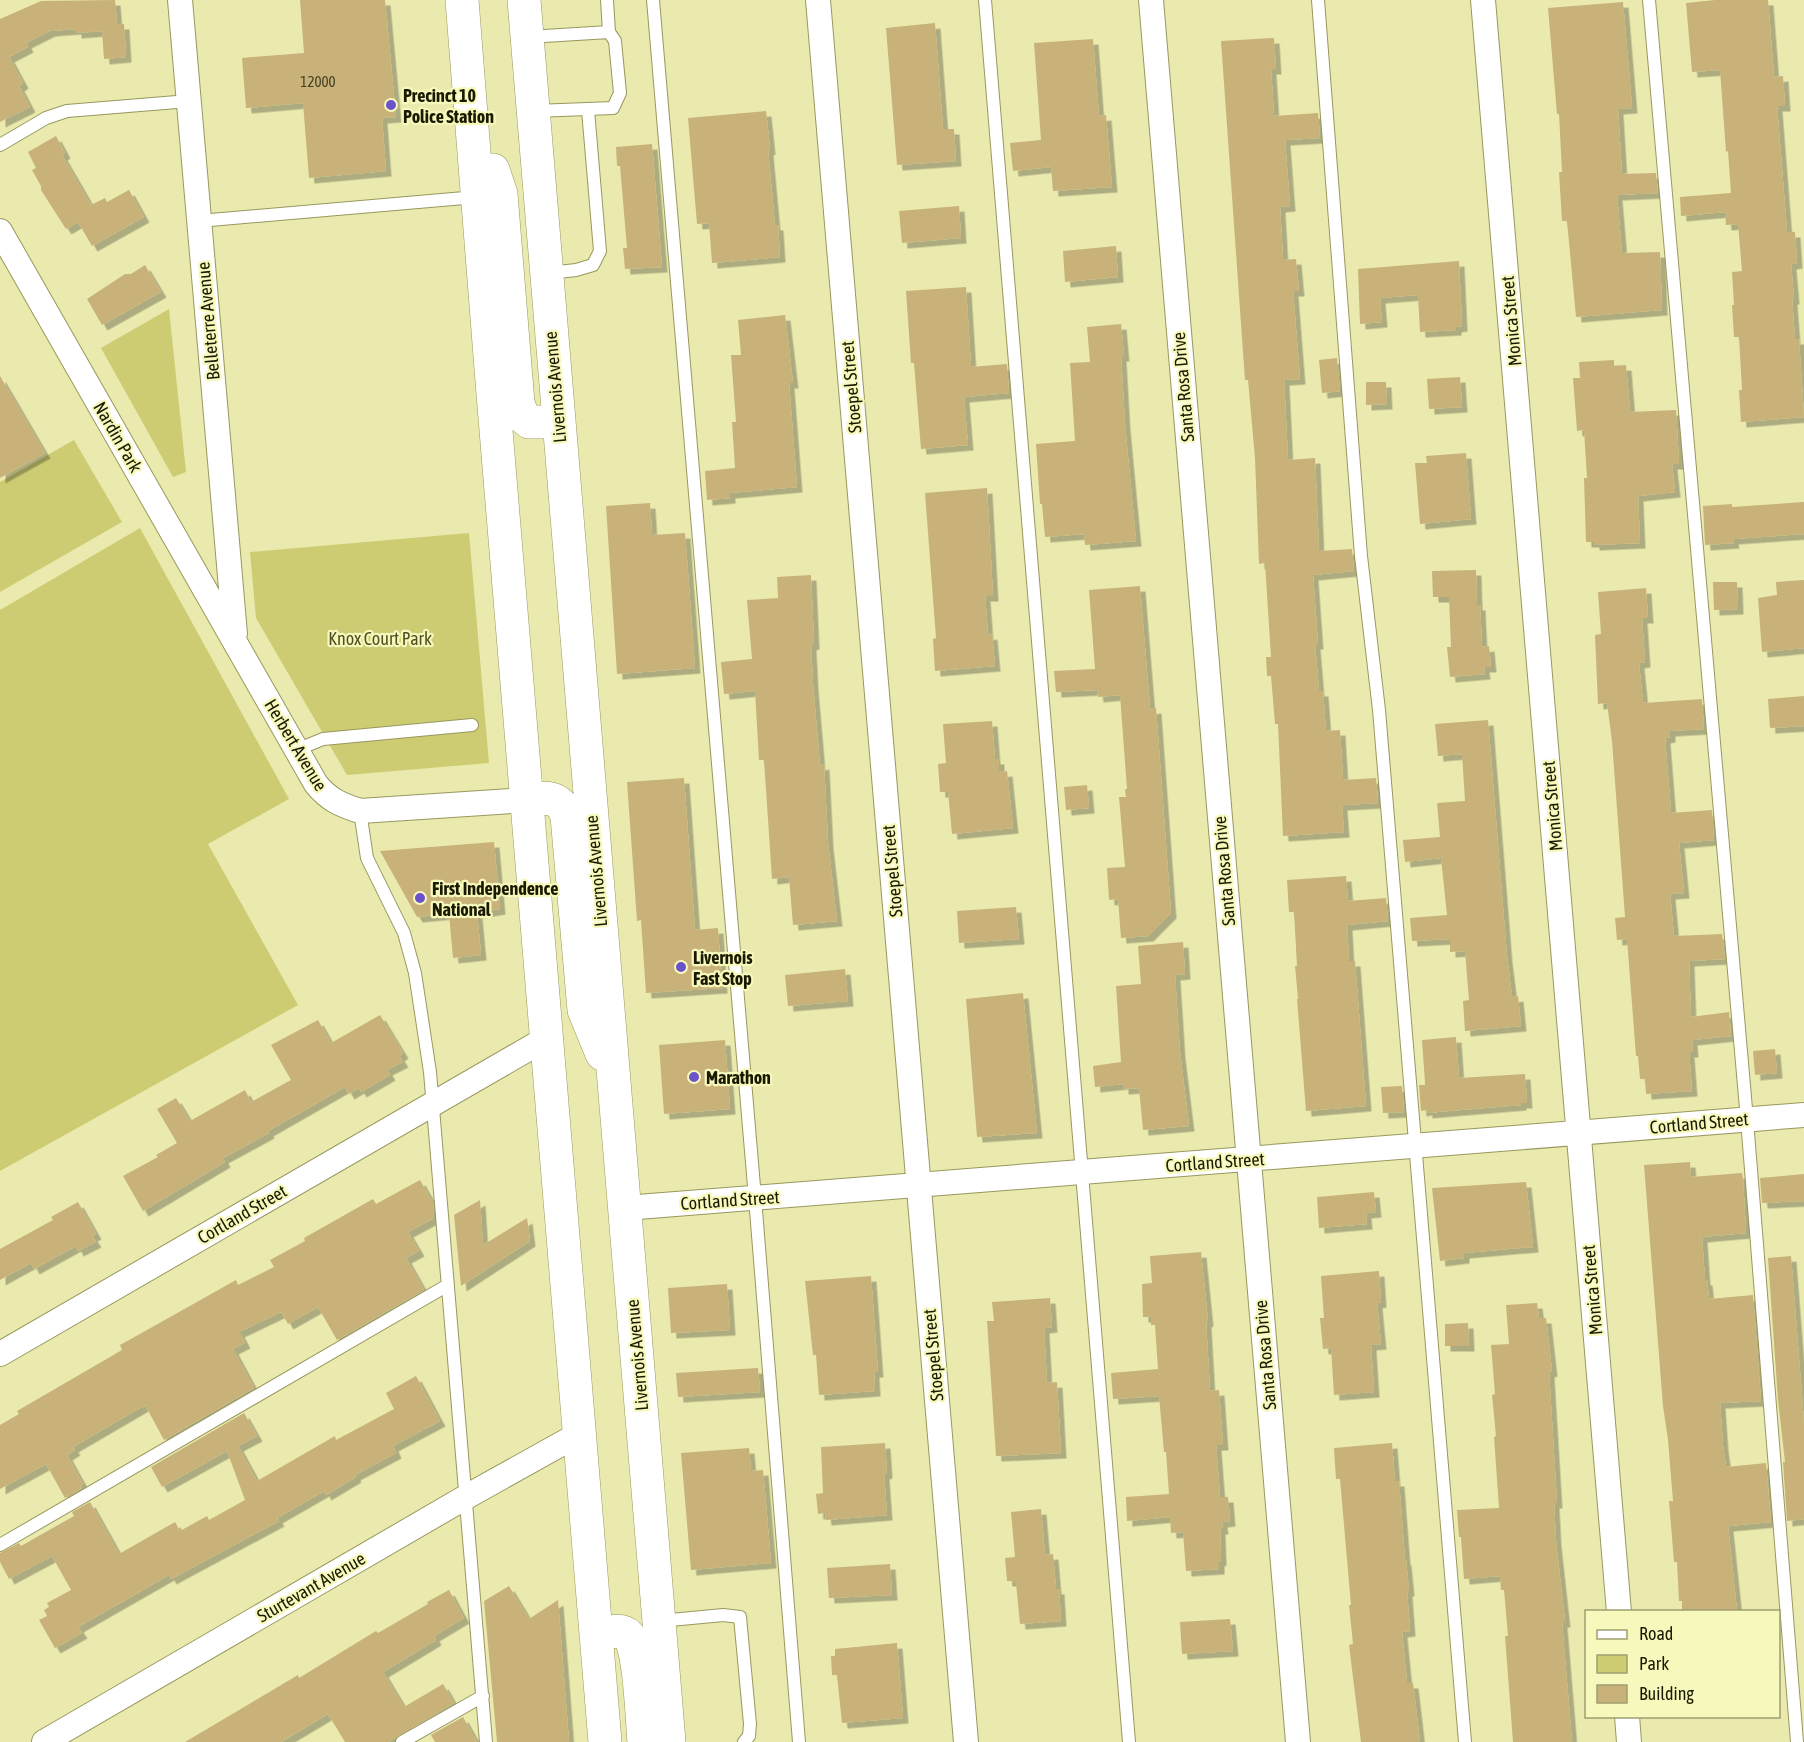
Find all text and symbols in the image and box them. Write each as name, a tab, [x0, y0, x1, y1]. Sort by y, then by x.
house number: 12000	[300, 73, 336, 90]
place label: Precinct 10 Police Station	[403, 85, 494, 127]
marker: Precinct 10 Police Station	[384, 98, 398, 112]
street label: Belleterre Avenue	[192, 261, 224, 381]
street label: Monica Street	[1497, 275, 1525, 367]
street label: Livernois Avenue	[540, 330, 570, 444]
street label: Santa Rosa Drive	[1168, 331, 1198, 443]
street label: Stoepel Street	[837, 340, 865, 434]
street label: Nardin Park	[89, 398, 147, 476]
park label: Knox Court Park	[328, 628, 432, 649]
street label: Herbert Avenue	[260, 695, 332, 795]
street label: Monica Street	[1538, 760, 1566, 852]
street label: Livernois Avenue	[581, 814, 611, 928]
street label: Santa Rosa Drive	[1209, 815, 1239, 927]
street label: Stoepel Street	[878, 824, 906, 918]
place label: First Independence National	[432, 878, 558, 920]
marker: First Independence National	[413, 891, 427, 905]
place label: Livernois Fast Stop	[693, 947, 753, 989]
marker: Livernois Fast Stop	[674, 960, 688, 974]
place label: Marathon	[706, 1067, 771, 1088]
marker: Marathon	[687, 1070, 701, 1084]
street label: Cortland Street	[1649, 1108, 1749, 1138]
street label: Cortland Street	[1165, 1148, 1265, 1176]
street label: Cortland Street	[194, 1180, 290, 1248]
street label: Cortland Street	[680, 1186, 780, 1214]
street label: Monica Street	[1578, 1244, 1606, 1336]
street label: Livernois Avenue	[622, 1298, 652, 1412]
street label: Santa Rosa Drive	[1250, 1299, 1280, 1411]
street label: Stoepel Street	[919, 1308, 947, 1402]
street label: Sturtevant Avenue	[253, 1548, 369, 1626]
legend	[1585, 1610, 1780, 1718]
text: Road	[1639, 1623, 1673, 1644]
text: Park	[1639, 1653, 1669, 1674]
text: Building	[1639, 1683, 1694, 1704]

